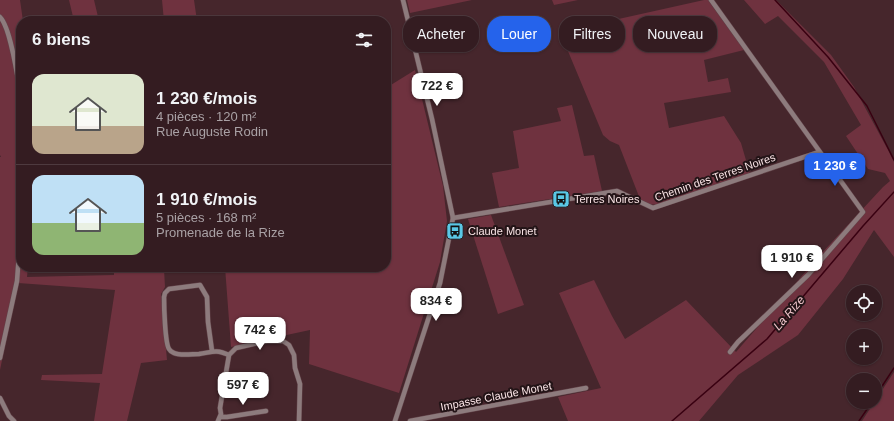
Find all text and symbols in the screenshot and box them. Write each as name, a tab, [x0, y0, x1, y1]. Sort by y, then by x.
chip: Acheter	[403, 16, 479, 52]
chip: Louer	[487, 16, 551, 52]
chip: Filtres	[559, 16, 625, 52]
chip: Nouveau	[633, 16, 717, 52]
icon: filters	[353, 29, 375, 51]
text: 6 biens	[32, 30, 91, 49]
pin: 722 €	[409, 73, 465, 107]
text: 722 €	[421, 78, 453, 93]
text: 1 230 €/mois	[156, 89, 257, 108]
icon: home	[64, 90, 112, 138]
text: 4 pièces · 120 m²	[156, 109, 256, 124]
text: Rue Auguste Rodin	[156, 124, 268, 139]
street label: Chemin des Terres Noires	[653, 150, 777, 203]
pin: 1 230 €	[798, 153, 872, 187]
text: 1 230 €	[813, 158, 857, 173]
bus stop icon: Terres Noires	[551, 189, 571, 209]
text: 1 910 €/mois	[156, 190, 257, 209]
icon: home	[64, 191, 112, 239]
place label: Terres Noires	[574, 193, 640, 205]
text: 5 pièces · 168 m²	[156, 210, 256, 225]
bus stop icon: Claude Monet	[445, 221, 465, 241]
text: Promenade de la Rize	[156, 225, 285, 240]
place label: Claude Monet	[468, 225, 537, 237]
pin: 1 910 €	[755, 245, 829, 279]
text: 1 910 €	[770, 250, 814, 265]
map controls	[846, 285, 882, 409]
button: locate	[846, 285, 882, 321]
pin: 834 €	[408, 288, 464, 322]
text: 834 €	[420, 293, 452, 308]
water label: La Rize	[770, 293, 808, 333]
pin: 742 €	[232, 317, 288, 351]
text: 742 €	[244, 322, 276, 337]
button: +	[846, 329, 882, 365]
pin: 597 €	[215, 372, 271, 406]
button: −	[846, 373, 882, 409]
text: 597 €	[227, 377, 259, 392]
street label: Impasse Claude Monet	[439, 379, 553, 413]

